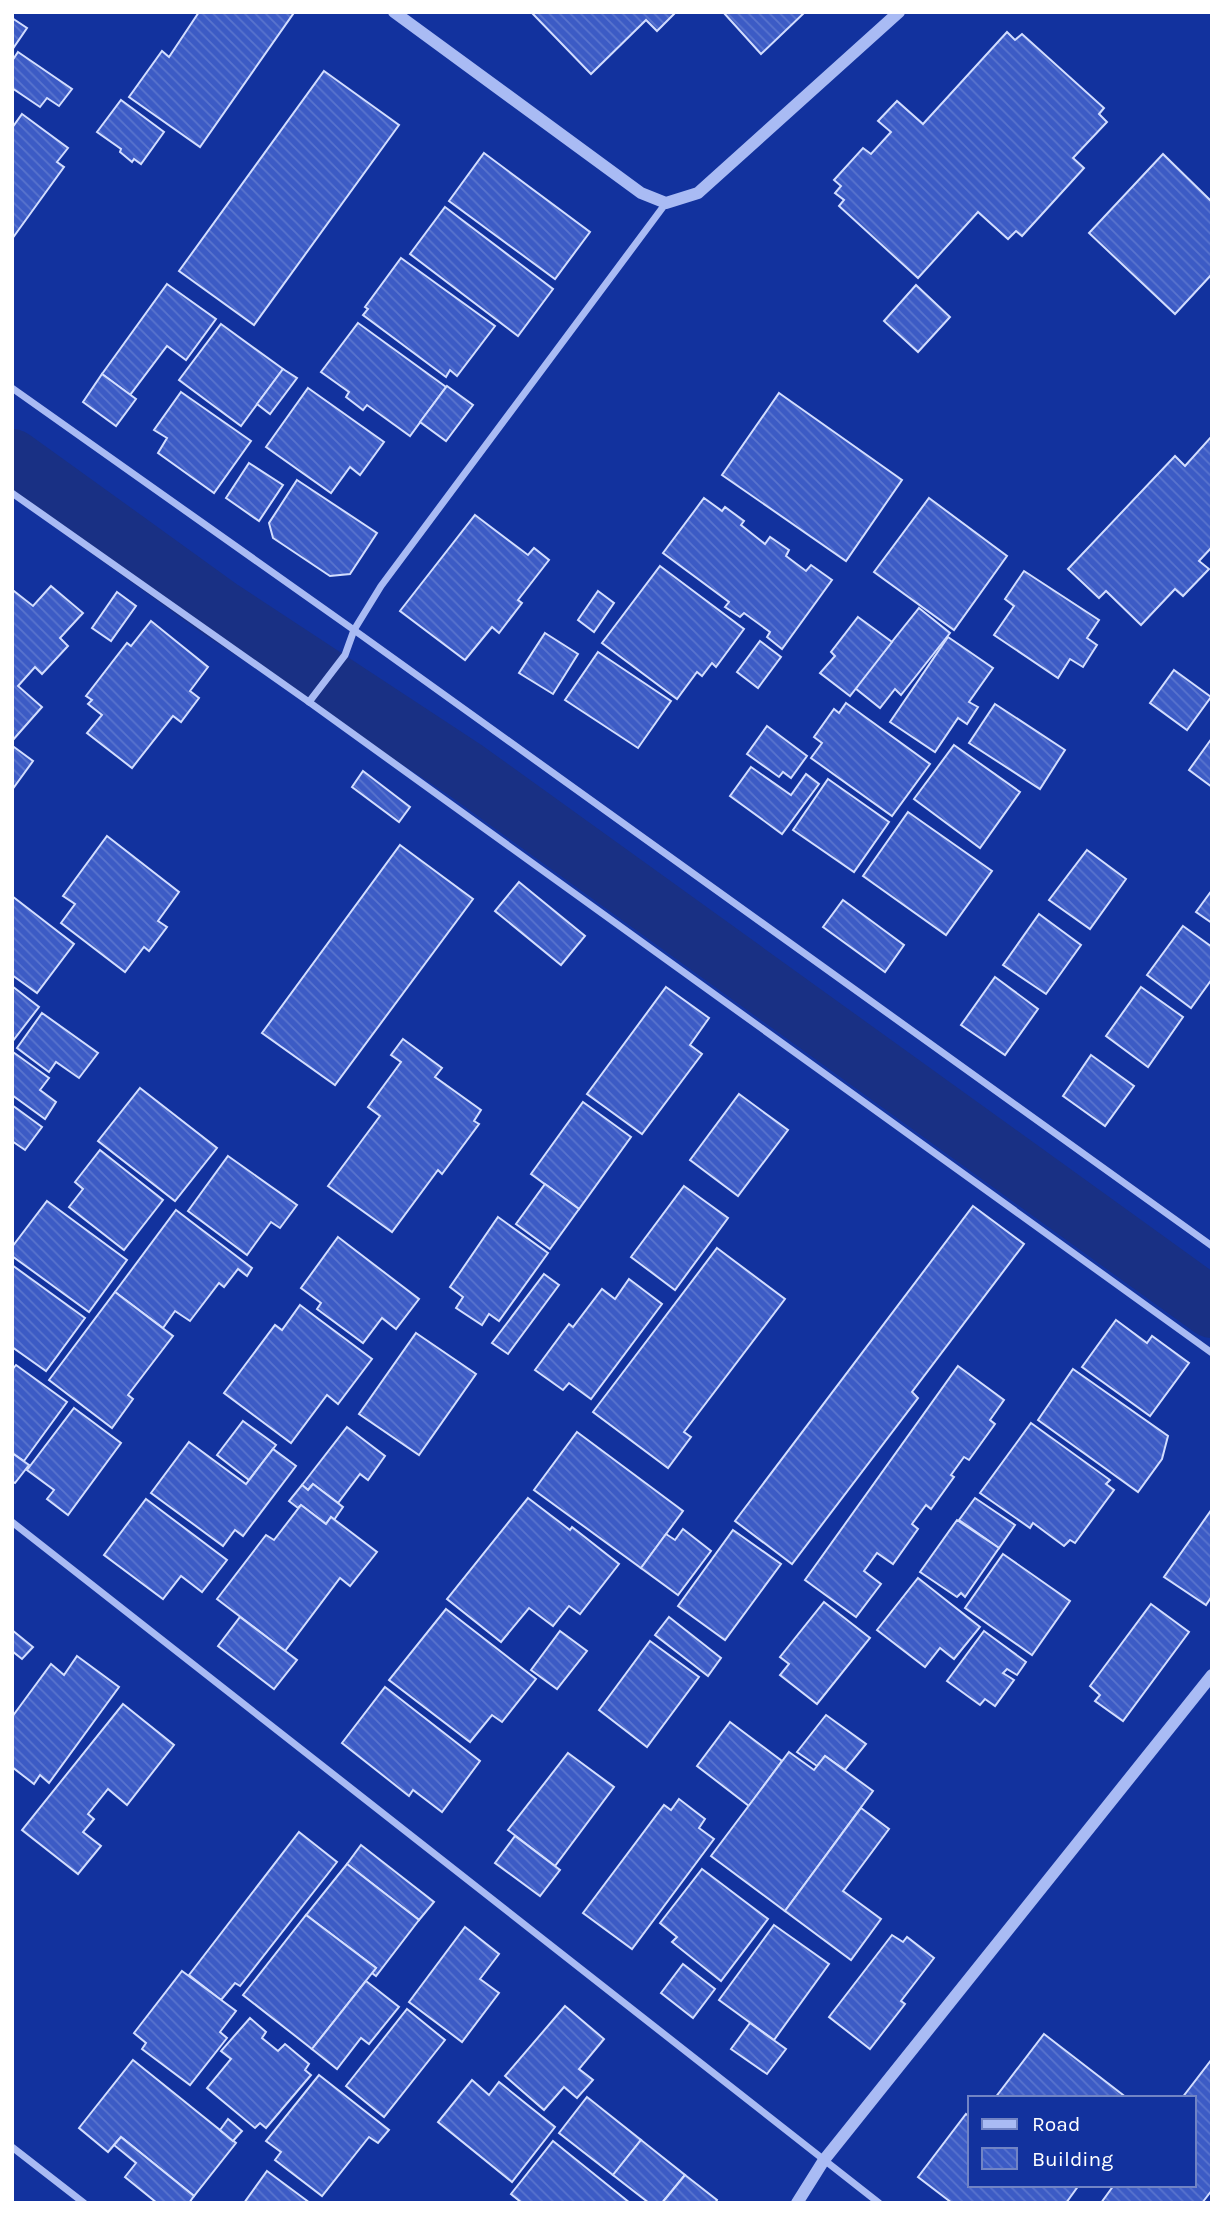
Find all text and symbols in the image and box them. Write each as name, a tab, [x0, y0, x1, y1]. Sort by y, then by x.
legend	[968, 2096, 1196, 2187]
text: Road	[1032, 2112, 1080, 2136]
text: Building	[1032, 2147, 1113, 2171]

